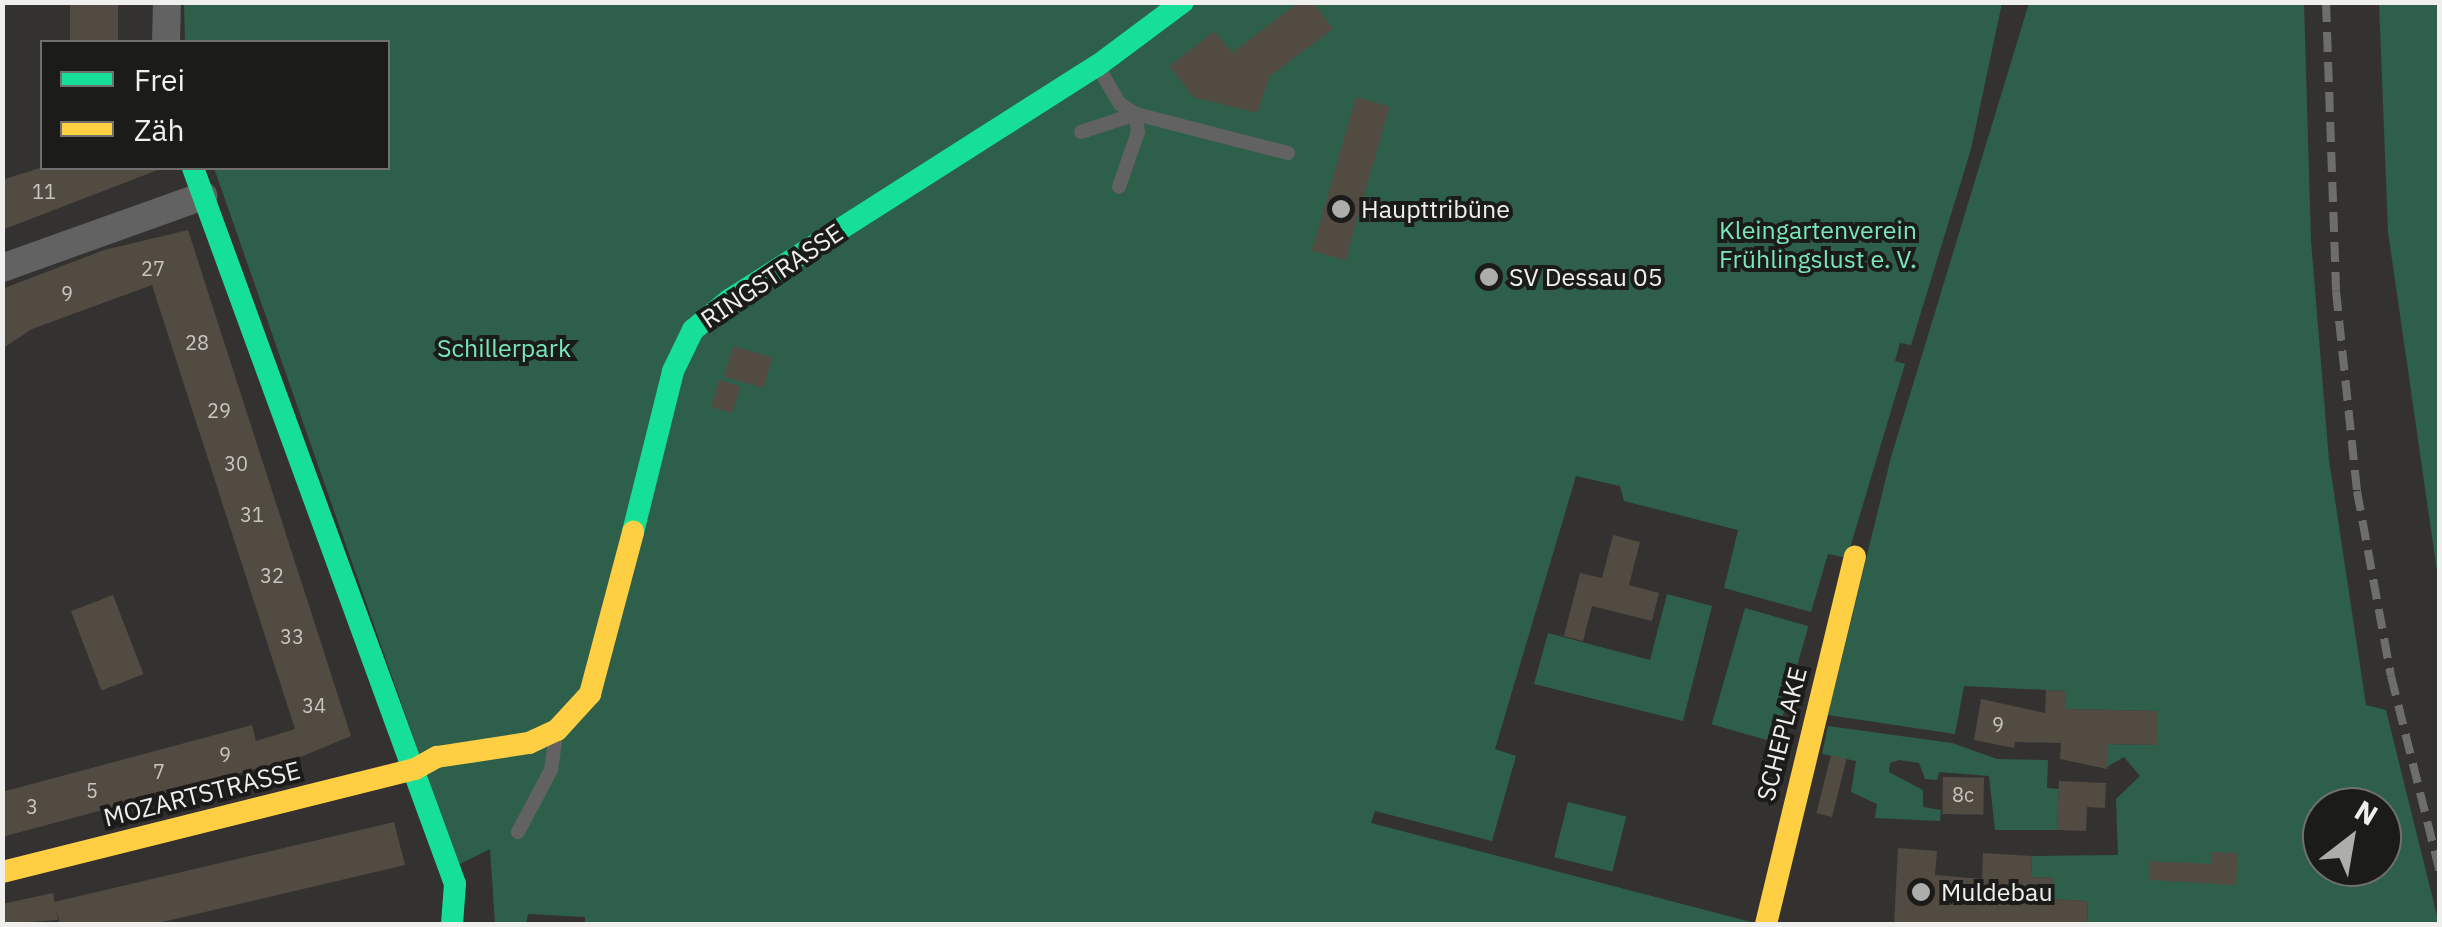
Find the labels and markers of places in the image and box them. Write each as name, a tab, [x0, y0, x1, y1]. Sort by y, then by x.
place label: Haupttribüne	[1361, 194, 1510, 224]
marker: Haupttribüne	[1330, 198, 1352, 220]
place label: SV Dessau 05	[1509, 262, 1663, 292]
marker: SV Dessau 05	[1478, 266, 1500, 288]
place label: Muldebau	[1941, 877, 2053, 907]
marker: Muldebau	[1910, 881, 1932, 903]

